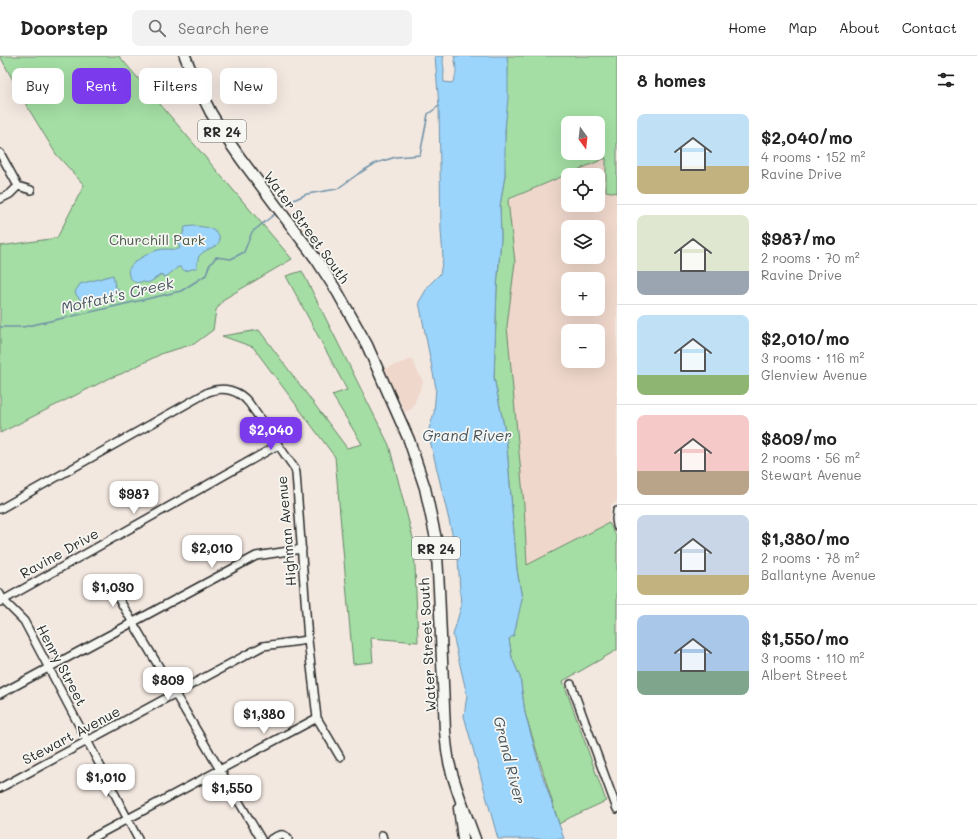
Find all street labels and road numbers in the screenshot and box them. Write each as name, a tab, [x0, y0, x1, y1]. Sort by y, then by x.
road number: RR 24	[198, 120, 246, 142]
street label: Water Street South	[260, 167, 354, 287]
street label: Highman Avenue	[272, 475, 300, 587]
street label: Ravine Drive	[16, 524, 102, 582]
road number: RR 24	[412, 537, 460, 559]
street label: Water Street South	[414, 577, 440, 713]
street label: Henry Street	[33, 621, 91, 709]
street label: Stewart Avenue	[19, 701, 123, 769]

